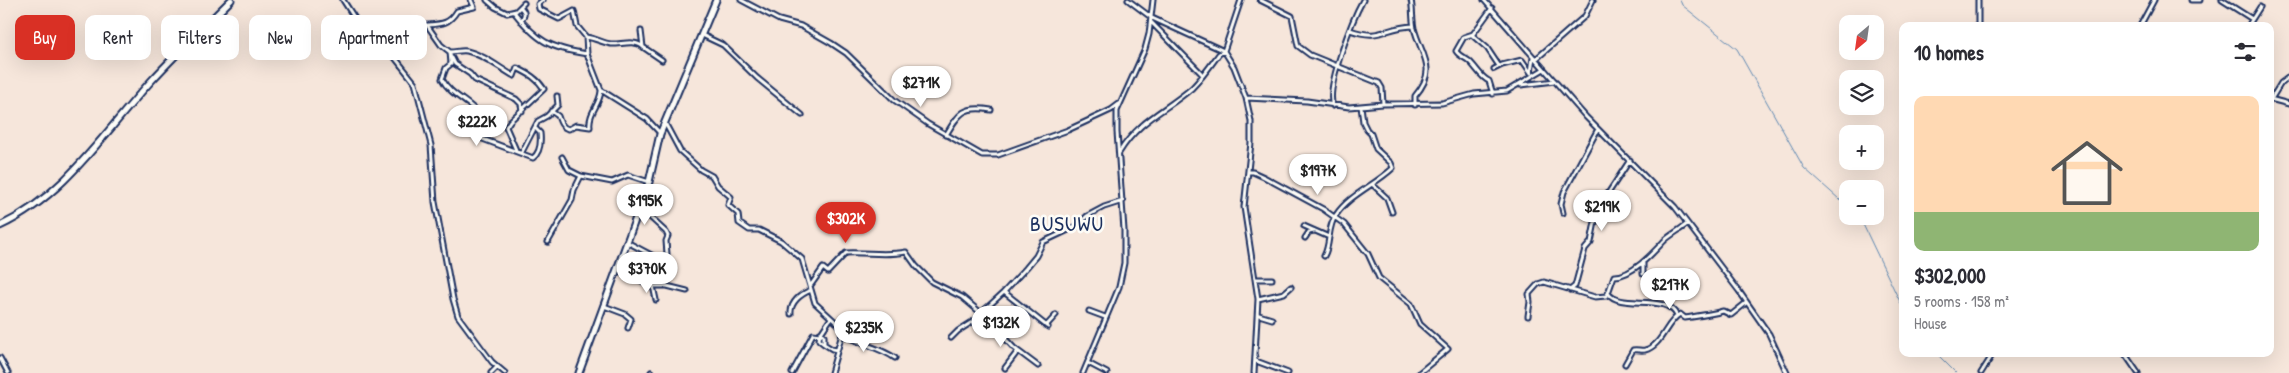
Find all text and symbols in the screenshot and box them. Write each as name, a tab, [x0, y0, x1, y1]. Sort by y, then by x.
chip: Buy	[15, 15, 75, 60]
chip: Rent	[85, 15, 151, 60]
chip: Filters	[161, 15, 239, 60]
chip: New	[249, 15, 311, 60]
chip: Apartment	[321, 15, 427, 60]
north arrow	[1839, 15, 1884, 60]
map controls	[1839, 15, 1884, 225]
text: 10 homes	[1914, 38, 1984, 67]
icon: filters	[2231, 38, 2259, 66]
pin: $271K	[886, 66, 956, 108]
button: layers	[1839, 70, 1884, 115]
text: $271K	[902, 71, 940, 93]
pin: $222K	[442, 104, 512, 147]
text: $222K	[458, 110, 496, 132]
button: +	[1839, 125, 1884, 170]
icon: home	[2042, 128, 2132, 218]
pin: $197K	[1283, 154, 1353, 196]
text: $197K	[1300, 159, 1336, 181]
button: −	[1839, 180, 1884, 225]
pin: $195K	[610, 184, 680, 226]
text: $195K	[628, 189, 662, 211]
pin: $219K	[1567, 190, 1637, 232]
text: $219K	[1584, 195, 1620, 217]
pin: $302K	[811, 202, 881, 244]
text: $302K	[827, 207, 865, 229]
district label: BUSUWU	[1030, 209, 1104, 238]
pin: $370K	[612, 252, 682, 294]
text: $370K	[628, 257, 666, 279]
text: $302,000	[1914, 261, 1986, 290]
pin: $217K	[1635, 268, 1705, 310]
text: $217K	[1651, 273, 1689, 295]
text: 5 rooms · 158 m²	[1914, 290, 2009, 312]
pin: $132K	[966, 306, 1036, 348]
pin: $235K	[829, 310, 899, 353]
text: $132K	[983, 311, 1019, 333]
text: House	[1914, 312, 1947, 334]
text: $235K	[845, 316, 883, 338]

